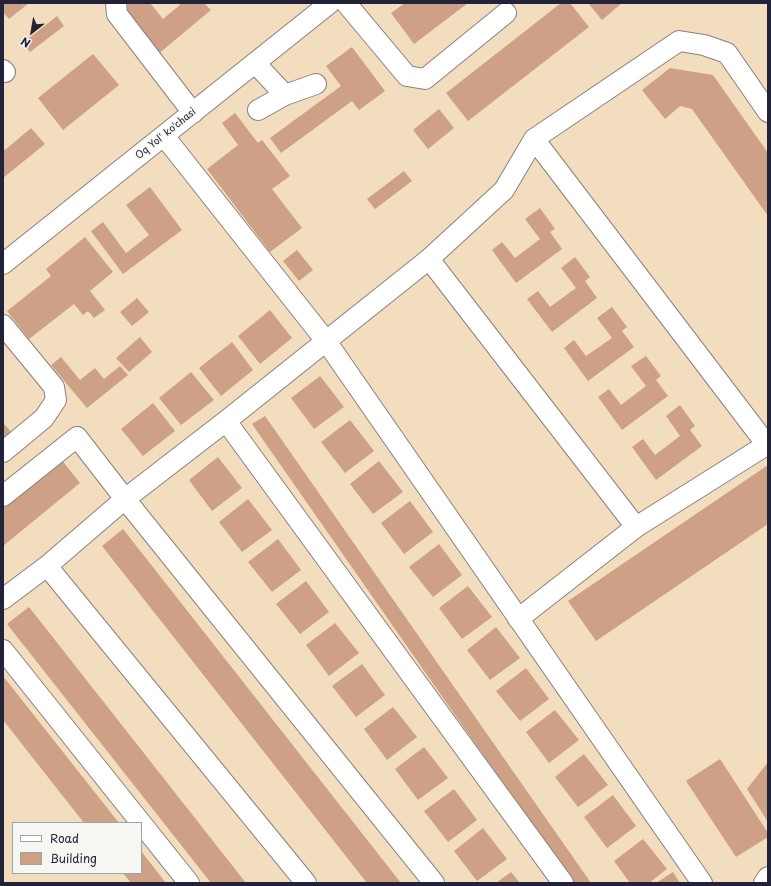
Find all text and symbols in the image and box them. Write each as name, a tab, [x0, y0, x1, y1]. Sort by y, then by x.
north arrow	[12, 12, 52, 52]
text: N	[17, 33, 34, 52]
street label: Oq Yol' ko'chasi	[133, 106, 199, 162]
legend	[12, 822, 142, 874]
text: Road	[50, 829, 79, 847]
text: Building	[50, 849, 97, 867]

